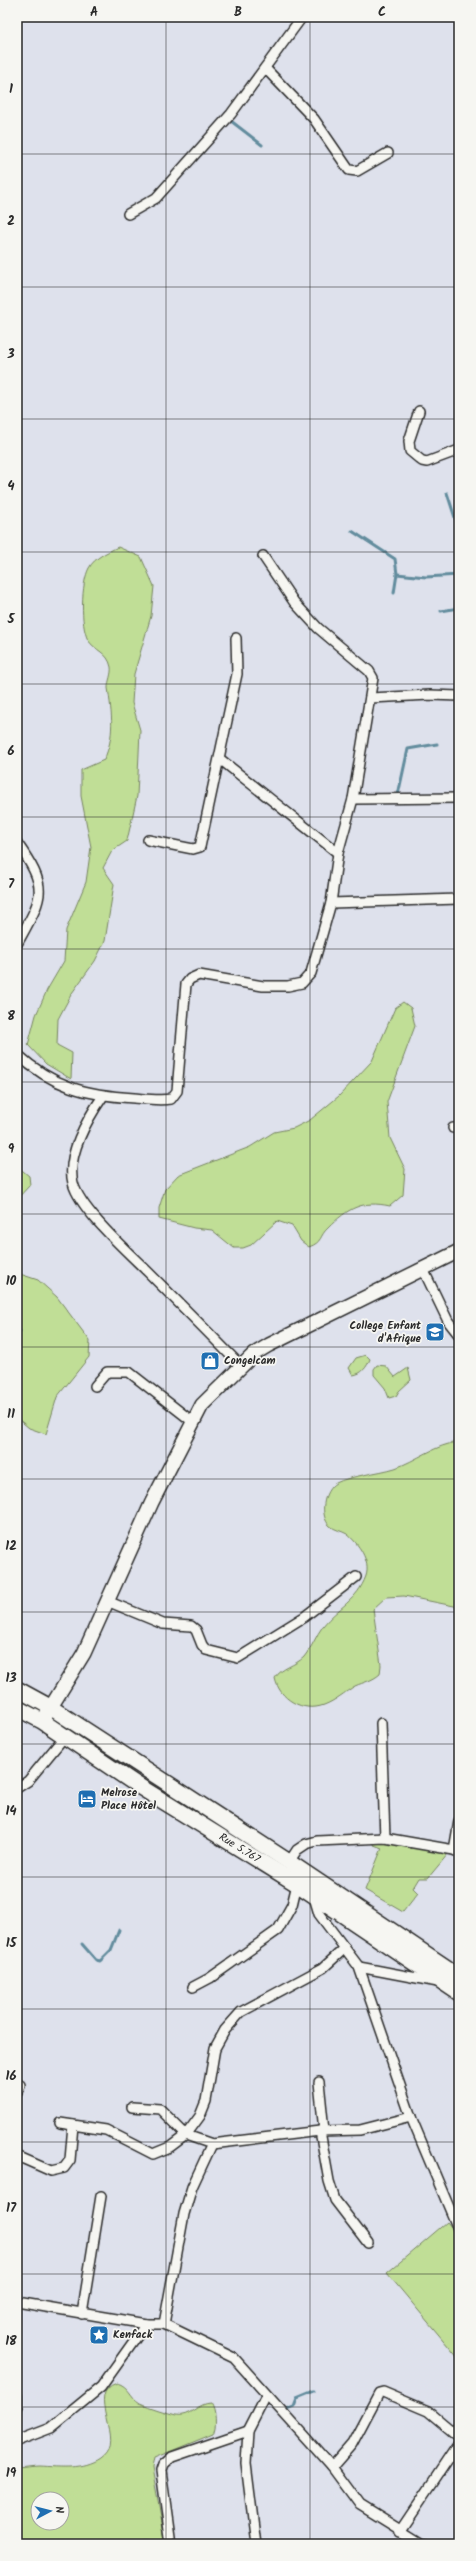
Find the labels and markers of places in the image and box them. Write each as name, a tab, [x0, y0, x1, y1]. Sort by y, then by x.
place label: College Enfant d'Afrique	[349, 1317, 422, 1348]
school or university icon: College Enfant d'Afrique	[424, 1321, 446, 1343]
shop icon: Congelcam	[199, 1350, 221, 1372]
place label: Congelcam	[224, 1352, 275, 1370]
place label: Melrose Place Hôtel	[101, 1784, 156, 1815]
hotel icon: Melrose Place Hôtel	[76, 1788, 98, 1810]
place icon: Kenfack	[88, 2324, 110, 2346]
place label: Kenfack	[113, 2326, 153, 2344]

